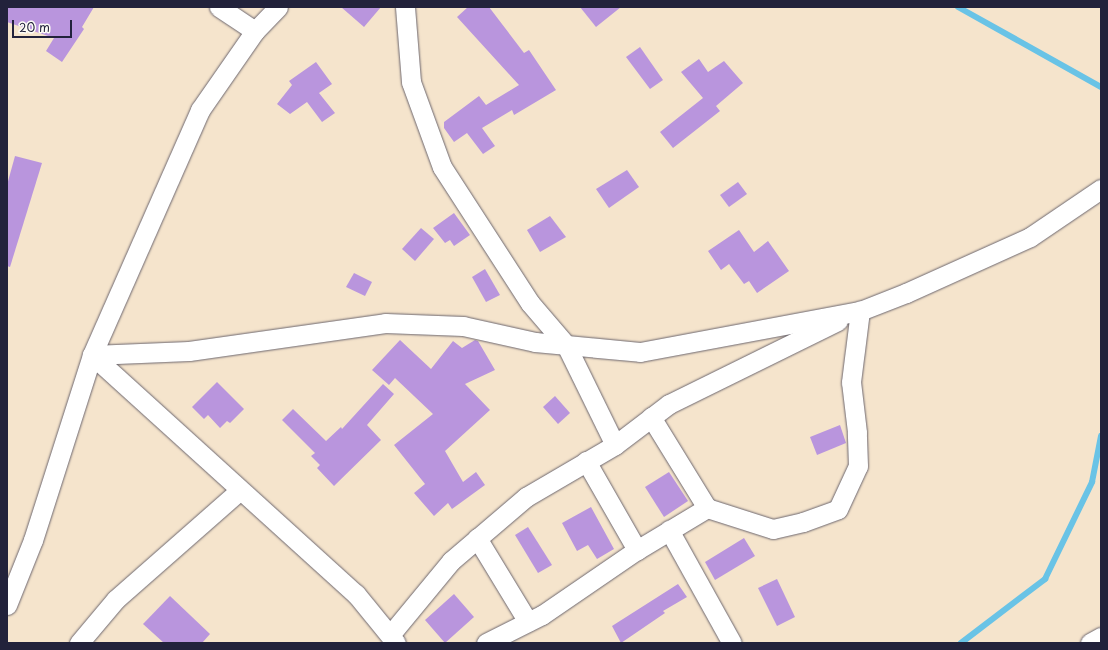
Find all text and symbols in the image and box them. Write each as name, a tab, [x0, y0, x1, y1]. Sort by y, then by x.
scale bar	[14, 12, 74, 38]
text: 20 m	[19, 18, 50, 36]

